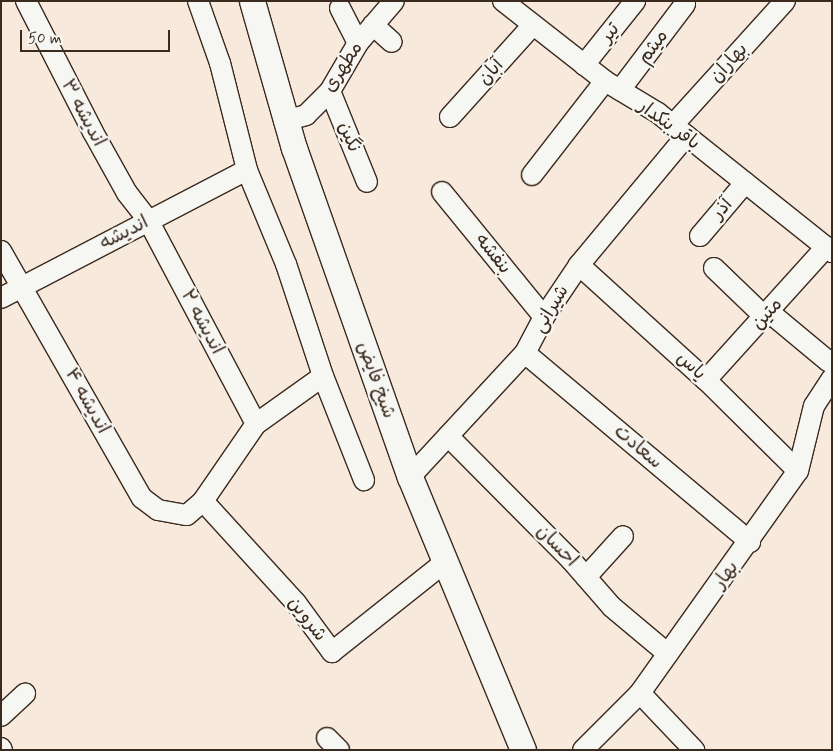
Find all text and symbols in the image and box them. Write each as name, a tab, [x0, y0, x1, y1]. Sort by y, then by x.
street label: تیر	[595, 18, 625, 48]
scale bar	[22, 20, 172, 52]
street label: میثم	[633, 25, 673, 69]
text: 50 m	[28, 29, 62, 49]
street label: مطهری	[318, 37, 368, 97]
street label: بهاران	[705, 38, 753, 88]
street label: آبان	[473, 54, 509, 90]
street label: اندیشه ۳	[56, 75, 110, 151]
street label: باقر بنکدار	[633, 95, 705, 155]
street label: نگین	[333, 118, 365, 156]
street label: آذر	[706, 194, 738, 224]
street label: اندیشه	[96, 211, 152, 255]
street label: بنفشه	[470, 229, 516, 279]
street label: شیرانی	[528, 281, 574, 337]
street label: اندیشه ۲	[175, 286, 229, 358]
street label: متین	[747, 293, 787, 335]
street label: شیخ فایض	[352, 339, 400, 421]
street label: یاس	[671, 347, 711, 385]
street label: اندیشه ۴	[60, 364, 114, 438]
street label: سعادت	[609, 420, 667, 474]
street label: احسان	[531, 520, 583, 572]
street label: بهار	[708, 557, 744, 593]
street label: شروین	[282, 592, 332, 646]

